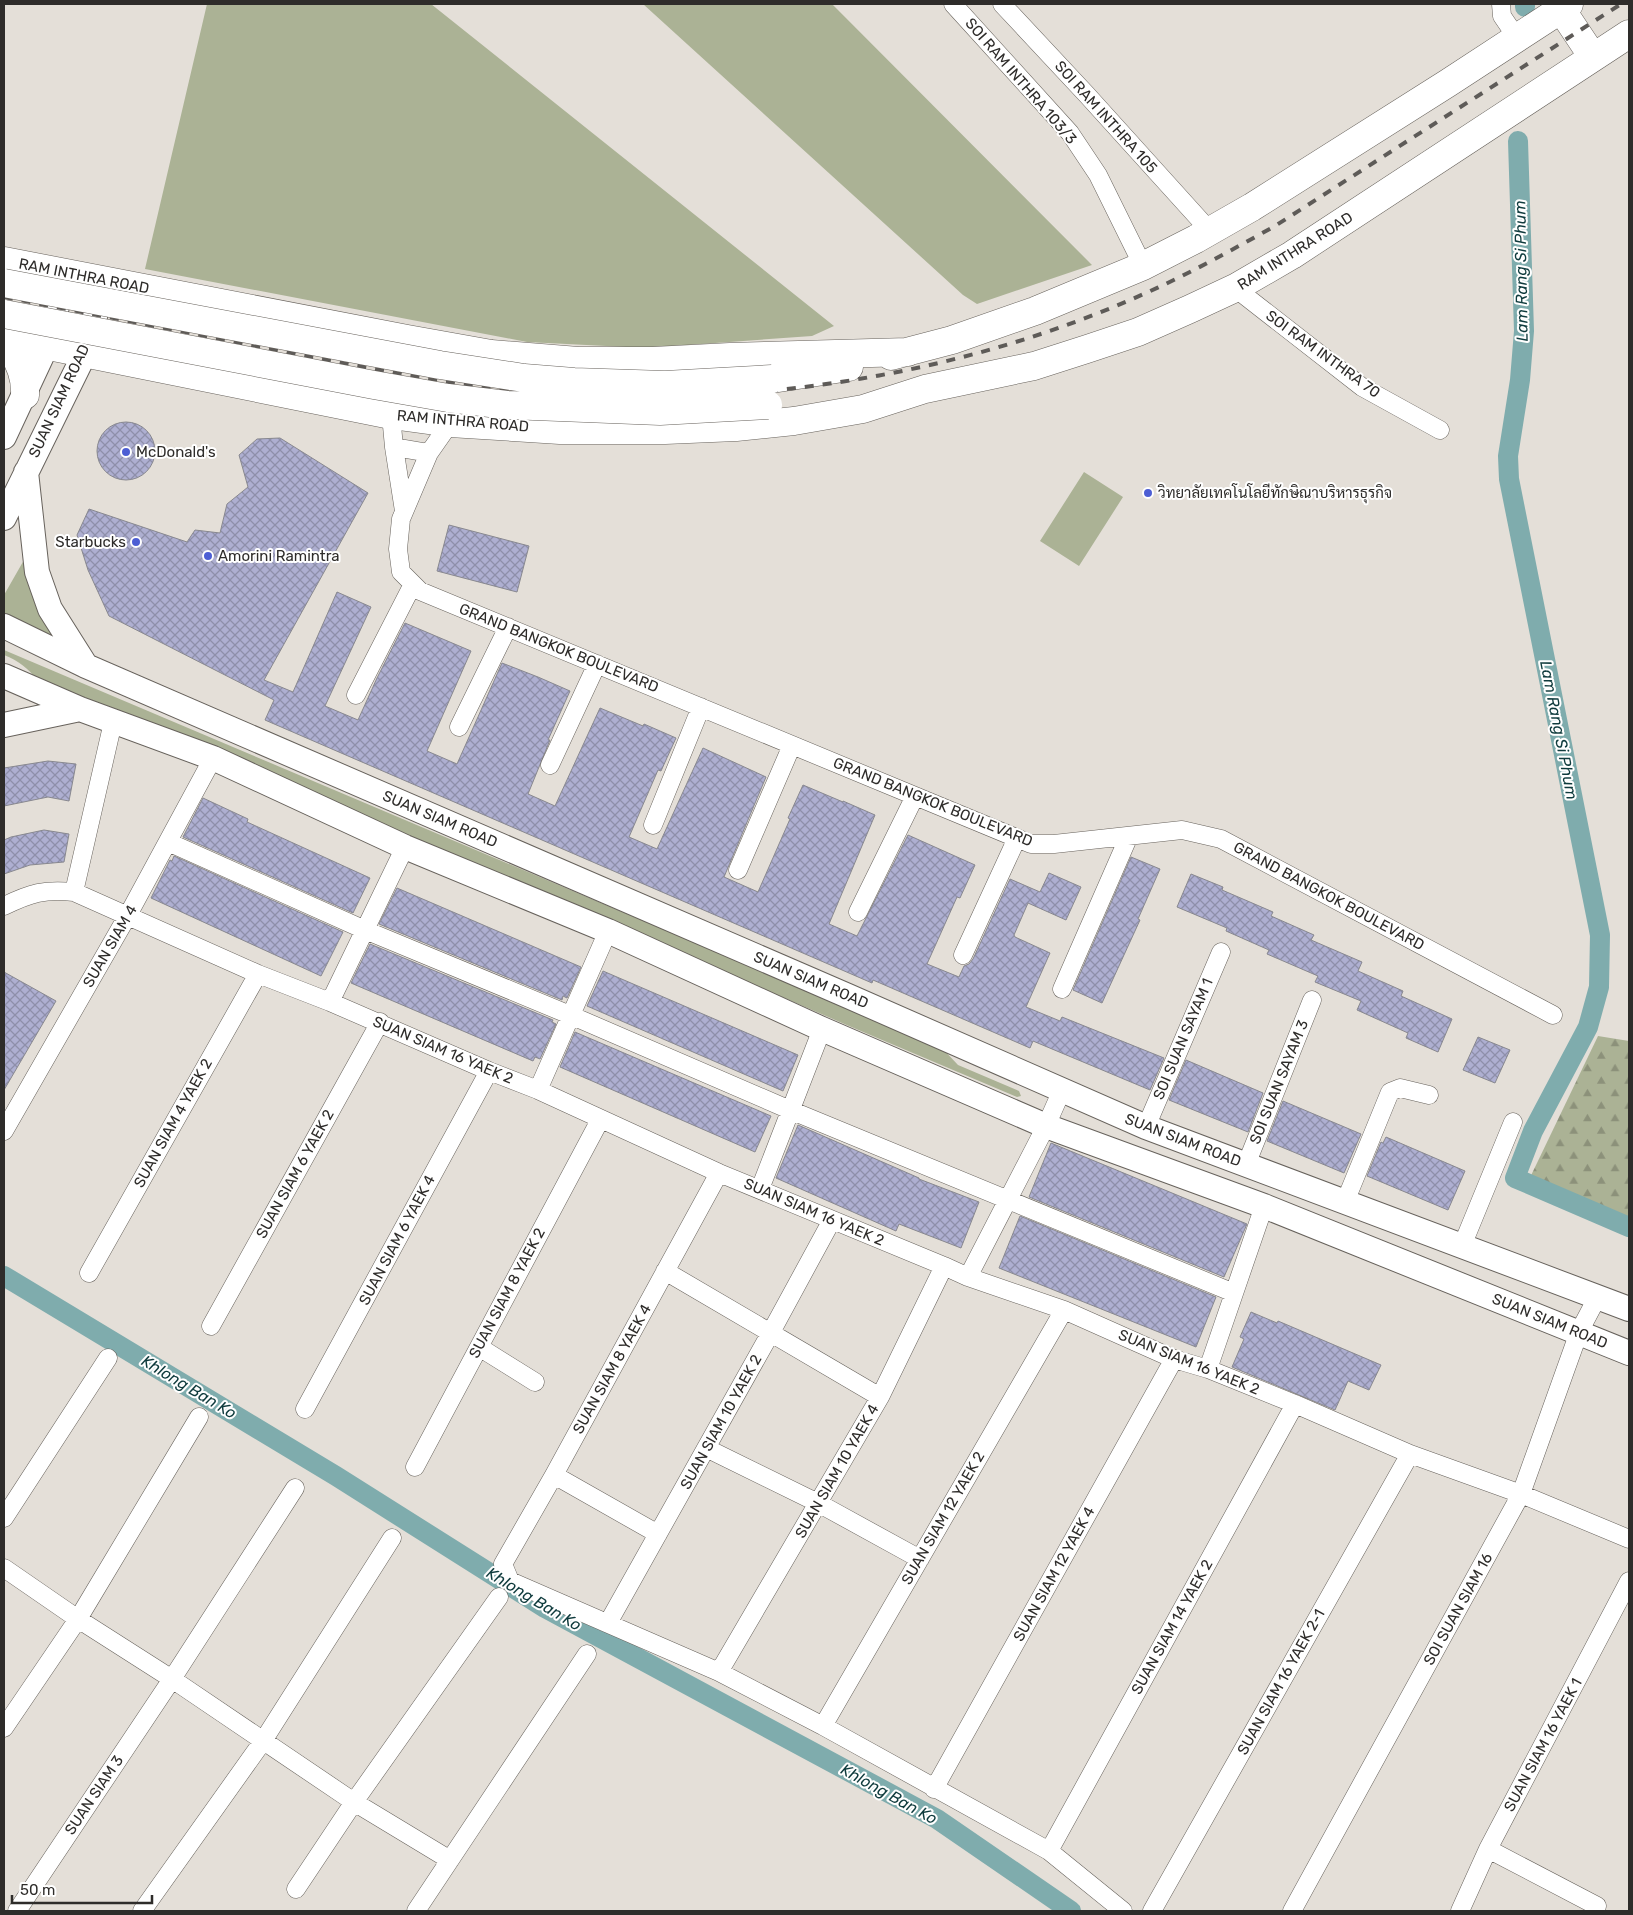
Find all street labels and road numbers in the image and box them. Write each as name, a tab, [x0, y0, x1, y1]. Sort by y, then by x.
street label: SOI RAM INTHRA 103/3	[961, 14, 1081, 148]
street label: SOI RAM INTHRA 105	[1051, 57, 1161, 177]
street label: RAM INTHRA ROAD	[1234, 208, 1356, 294]
street label: RAM INTHRA ROAD	[17, 255, 151, 297]
street label: SOI RAM INTHRA 70	[1262, 306, 1384, 402]
street label: SUAN SIAM ROAD	[25, 341, 93, 461]
street label: RAM INTHRA ROAD	[396, 406, 530, 436]
street label: GRAND BANGKOK BOULEVARD	[457, 600, 661, 696]
street label: GRAND BANGKOK BOULEVARD	[831, 754, 1035, 850]
street label: SUAN SIAM ROAD	[380, 787, 500, 851]
street label: GRAND BANGKOK BOULEVARD	[1230, 838, 1428, 954]
street label: SUAN SIAM 4	[79, 902, 141, 990]
street label: SUAN SIAM ROAD	[751, 948, 871, 1012]
street label: SOI SUAN SAYAM 1	[1149, 976, 1217, 1102]
street label: SUAN SIAM 16 YAEK 2	[370, 1012, 516, 1088]
street label: SOI SUAN SAYAM 3	[1246, 1017, 1312, 1147]
street label: SUAN SIAM 4 YAEK 2	[130, 1055, 216, 1191]
street label: SUAN SIAM 6 YAEK 2	[252, 1106, 338, 1241]
street label: SUAN SIAM ROAD	[1122, 1110, 1244, 1170]
street label: SUAN SIAM 6 YAEK 4	[355, 1172, 439, 1308]
street label: SUAN SIAM 16 YAEK 2	[741, 1174, 887, 1250]
street label: SUAN SIAM 8 YAEK 2	[465, 1225, 549, 1361]
street label: SUAN SIAM ROAD	[1490, 1290, 1610, 1352]
street label: SUAN SIAM 8 YAEK 4	[569, 1301, 655, 1437]
street label: SUAN SIAM 16 YAEK 2	[1116, 1325, 1262, 1399]
street label: SUAN SIAM 10 YAEK 2	[676, 1351, 766, 1492]
street label: SUAN SIAM 10 YAEK 4	[791, 1401, 883, 1541]
street label: SUAN SIAM 12 YAEK 2	[898, 1448, 988, 1588]
street label: SUAN SIAM 12 YAEK 4	[1010, 1504, 1098, 1644]
street label: SOI SUAN SIAM 16	[1420, 1550, 1496, 1668]
street label: SUAN SIAM 14 YAEK 2	[1128, 1556, 1217, 1697]
street label: SUAN SIAM 16 YAEK 2-1	[1234, 1606, 1328, 1758]
street label: SUAN SIAM 16 YAEK 1	[1500, 1675, 1586, 1815]
street label: SUAN SIAM 3	[61, 1752, 127, 1838]

